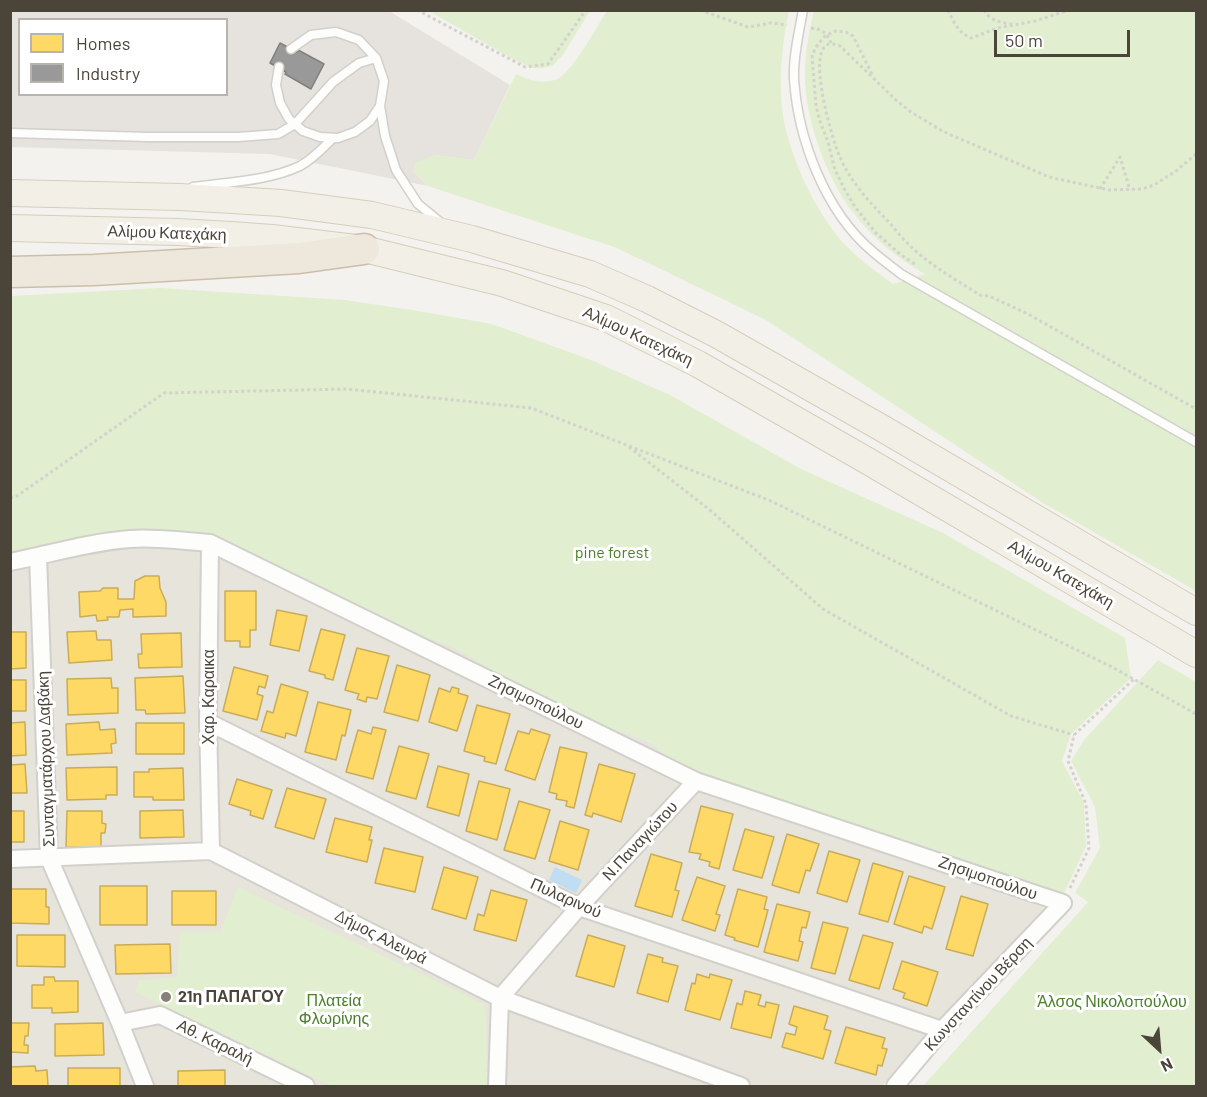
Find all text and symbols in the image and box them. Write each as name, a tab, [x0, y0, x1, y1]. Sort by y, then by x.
legend	[18, 18, 228, 96]
scale bar	[997, 18, 1134, 56]
text: 50 m	[1005, 29, 1043, 51]
text: Homes	[76, 32, 130, 54]
text: Industry	[76, 62, 140, 84]
street label: Αλίμου Κατεχάκη	[107, 221, 227, 245]
street label: Αλίμου Κατεχάκη	[580, 302, 696, 370]
street label: Αλίμου Κατεχάκη	[1005, 536, 1117, 612]
park label: pine forest	[575, 543, 649, 563]
street label: Χαρ. Καραικα	[199, 649, 219, 745]
street label: Συνταγματάρχου Δαβάκη	[33, 671, 59, 847]
street label: Ζησιμοπούλου	[485, 671, 587, 733]
street label: Ν.Παναγιώτου	[598, 797, 682, 885]
street label: Ζησιμοπούλου	[936, 852, 1040, 904]
street label: Πυλαρινού	[528, 874, 604, 922]
street label: Δήμος Αλευρά	[332, 906, 430, 968]
street label: Κωνσταντίνου Βέρση	[920, 933, 1036, 1055]
place label: 21η ΠΑΠΑΓΟΥ	[178, 987, 284, 1007]
marker: 21η ΠΑΠΑΓΟΥ	[159, 990, 173, 1004]
park label: Πλατεία Φλωρίνης	[299, 991, 369, 1029]
park label: Άλσος Νικολοπούλου	[1037, 992, 1187, 1012]
street label: Αθ. Καραλή	[174, 1015, 256, 1069]
north arrow	[1129, 1019, 1189, 1079]
text: N	[1158, 1055, 1176, 1076]

